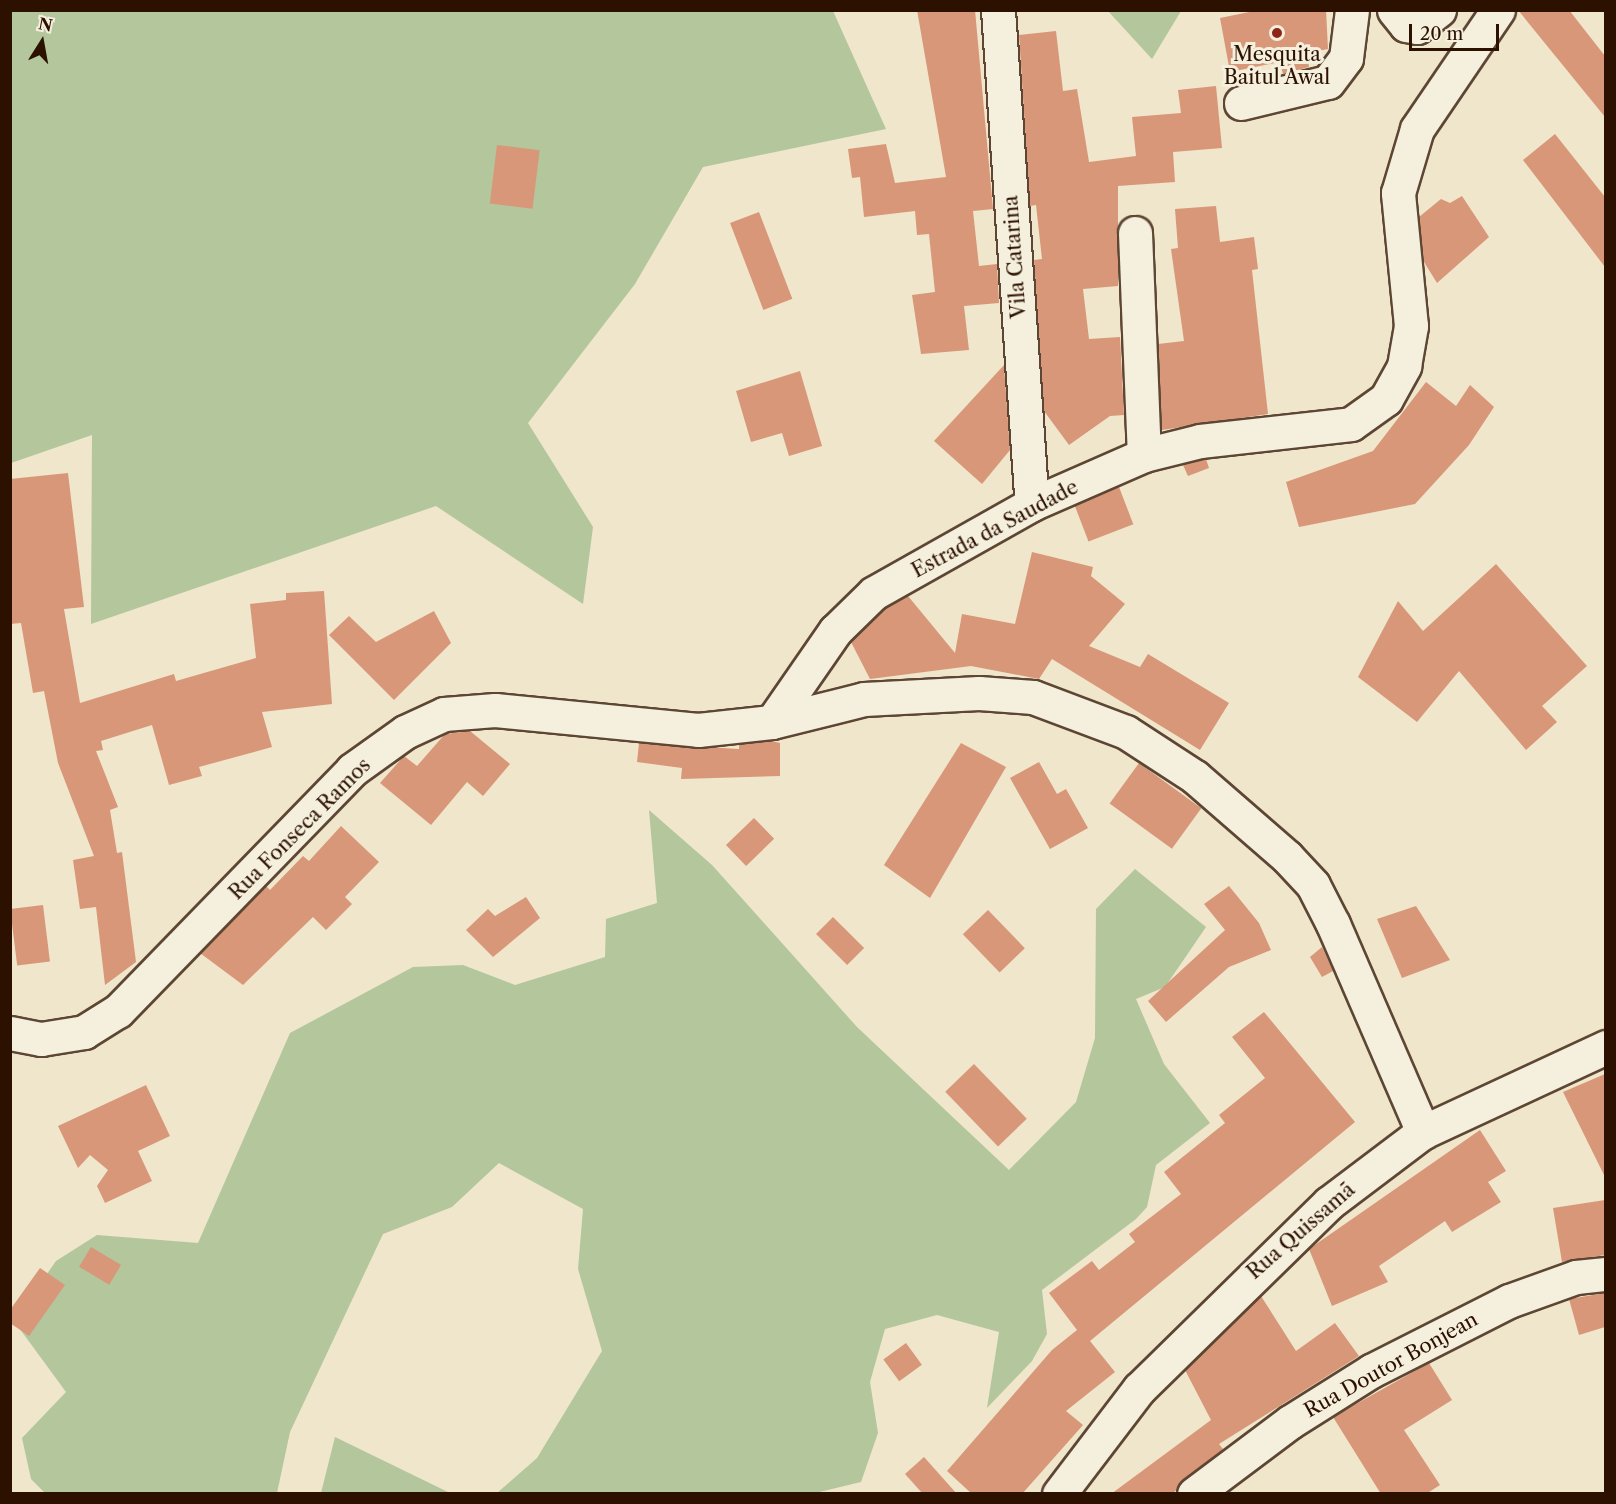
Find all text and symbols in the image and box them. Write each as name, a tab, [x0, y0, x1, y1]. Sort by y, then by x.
north arrow	[12, 12, 72, 72]
scale bar	[1412, 12, 1502, 50]
text: N	[37, 13, 54, 35]
text: 20 m	[1420, 23, 1463, 45]
marker: Mesquita Baitul Awal	[1270, 26, 1284, 40]
place label: Mesquita Baitul Awal	[1223, 42, 1331, 89]
street label: Vila Catarina	[999, 195, 1031, 319]
street label: Estrada da Saudade	[908, 475, 1082, 583]
street label: Rua Fonseca Ramos	[224, 753, 376, 905]
street label: Rua Quissamã	[1242, 1178, 1360, 1284]
street label: Rua Doutor Bonjean	[1300, 1307, 1482, 1423]

